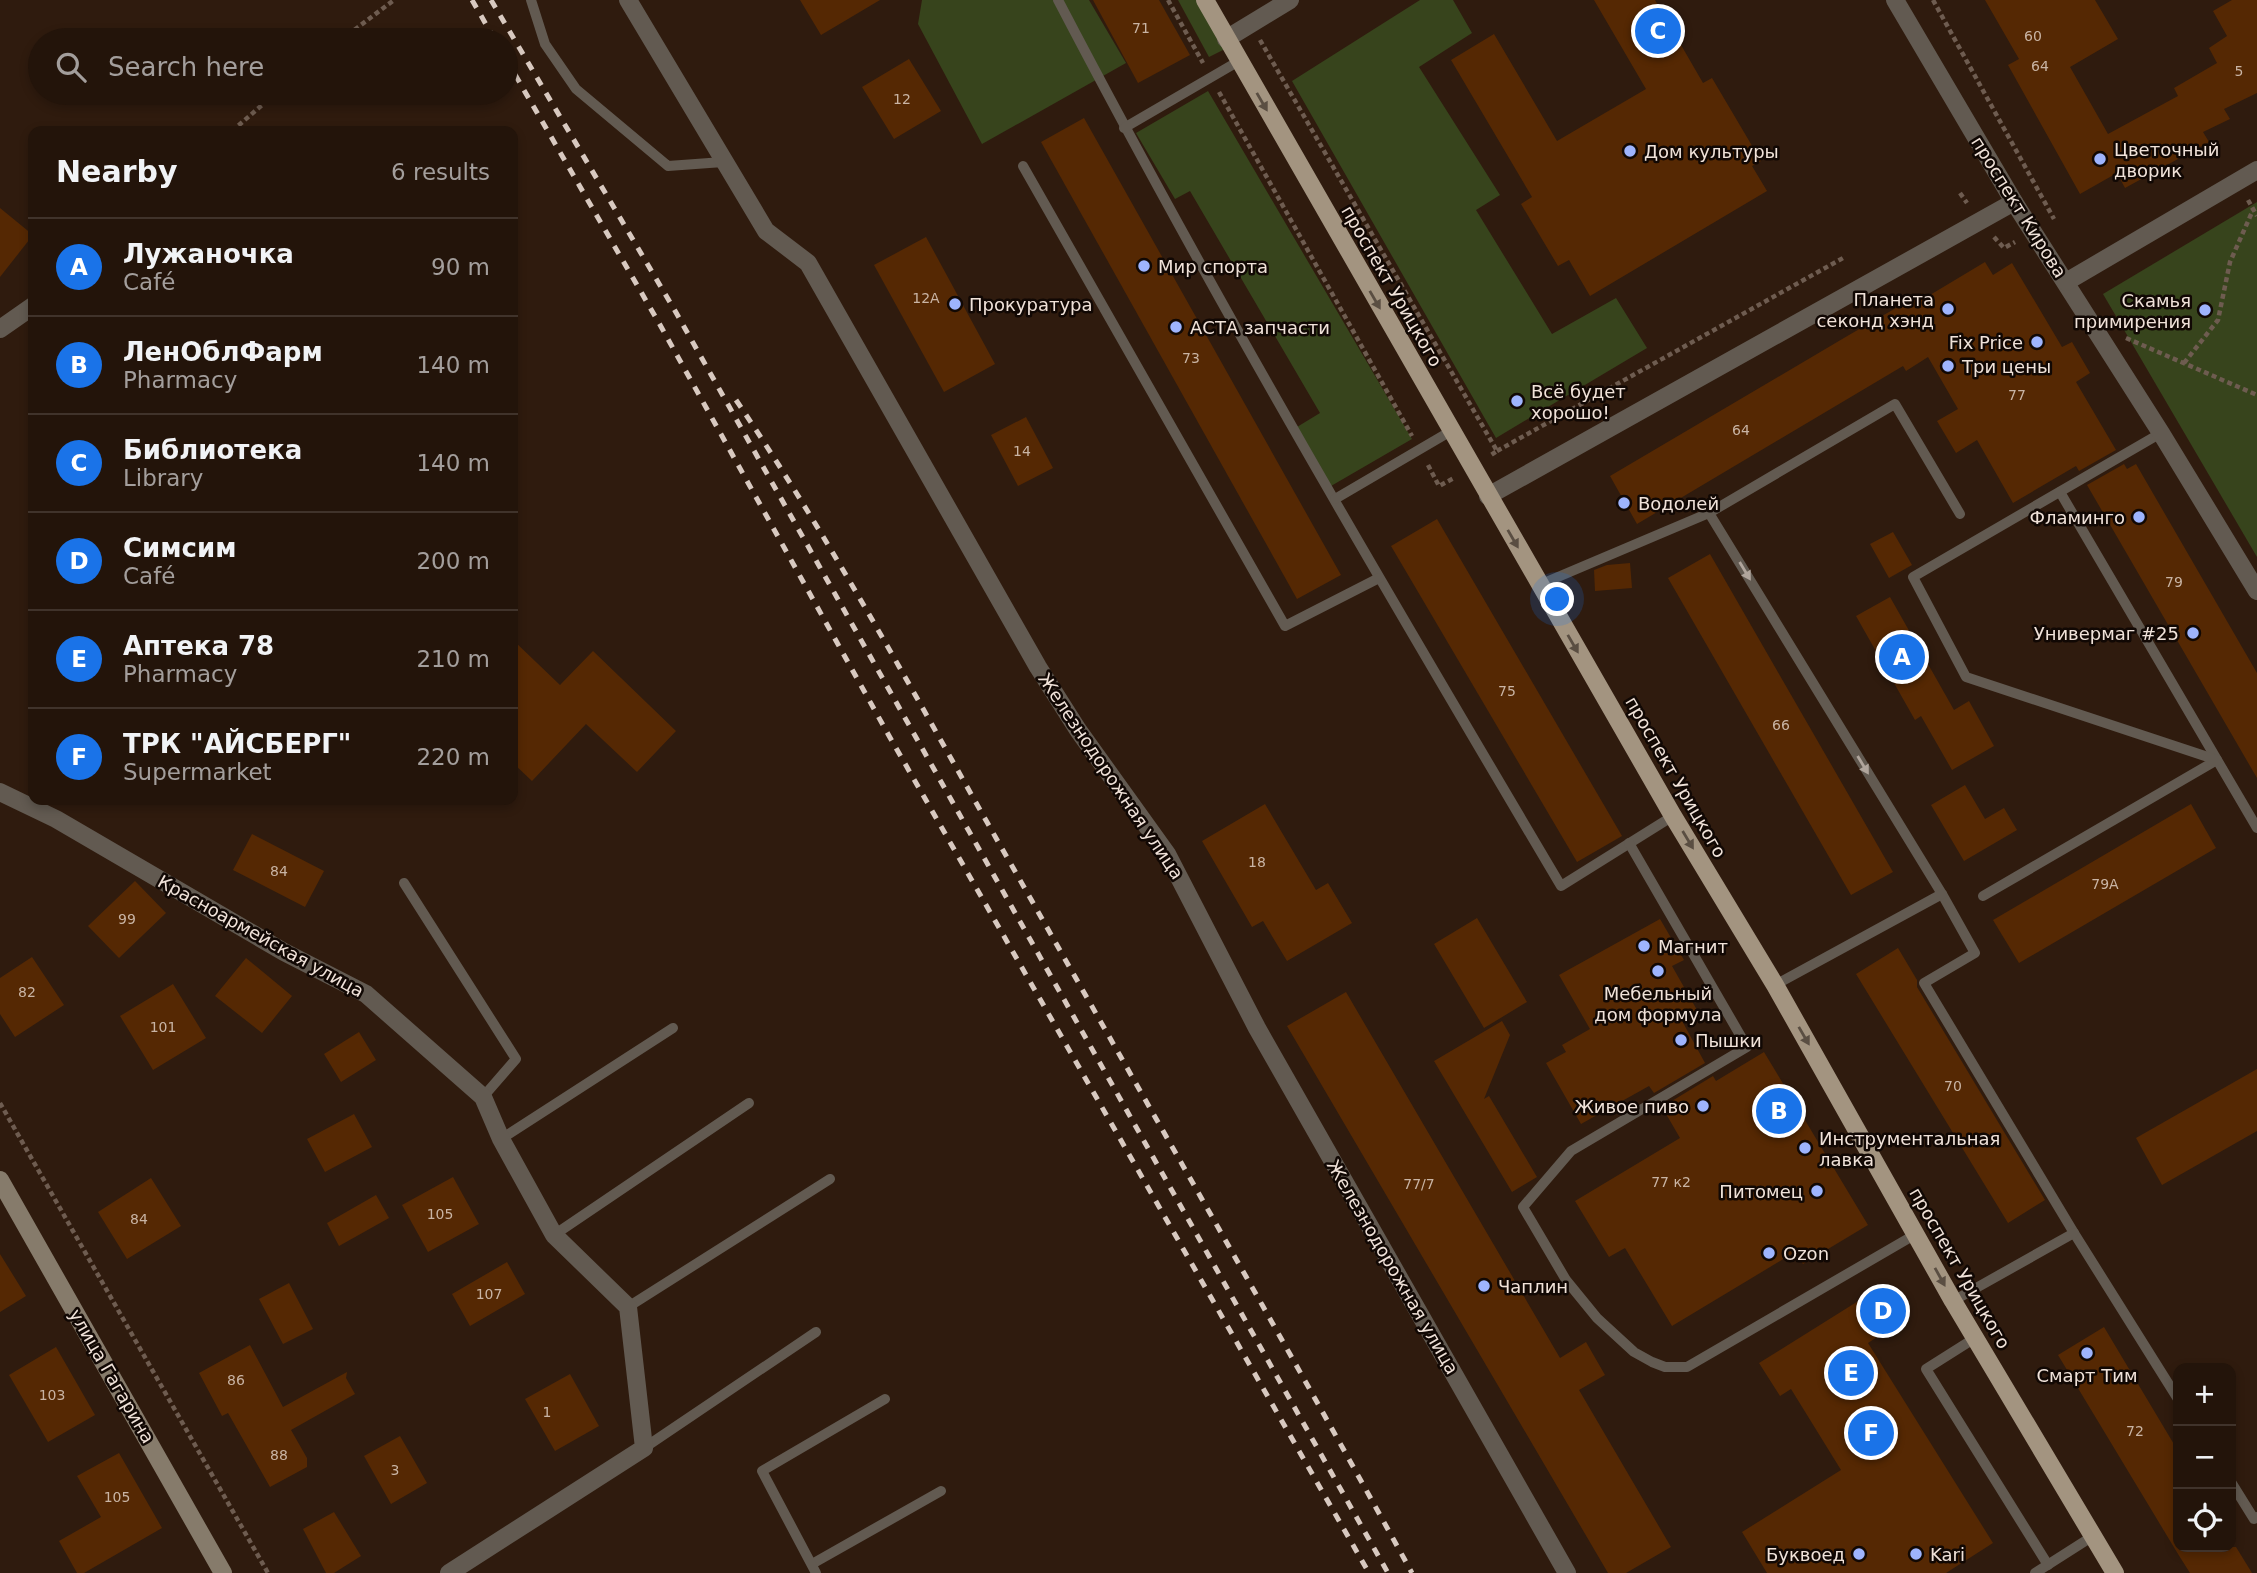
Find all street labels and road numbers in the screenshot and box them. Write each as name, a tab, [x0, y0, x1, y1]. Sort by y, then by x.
street label: проспект Кирова	[1967, 132, 2071, 282]
street label: проспект Урицкого	[1337, 202, 1447, 370]
street label: Железнодорожная улица	[1034, 669, 1188, 883]
street label: проспект Урицкого	[1621, 693, 1731, 861]
street label: Красноармейская улица	[154, 871, 368, 1001]
street label: Железнодорожная улица	[1323, 1156, 1463, 1378]
street label: проспект Урицкого	[1905, 1184, 2015, 1352]
street label: улица Гагарина	[65, 1305, 159, 1447]

